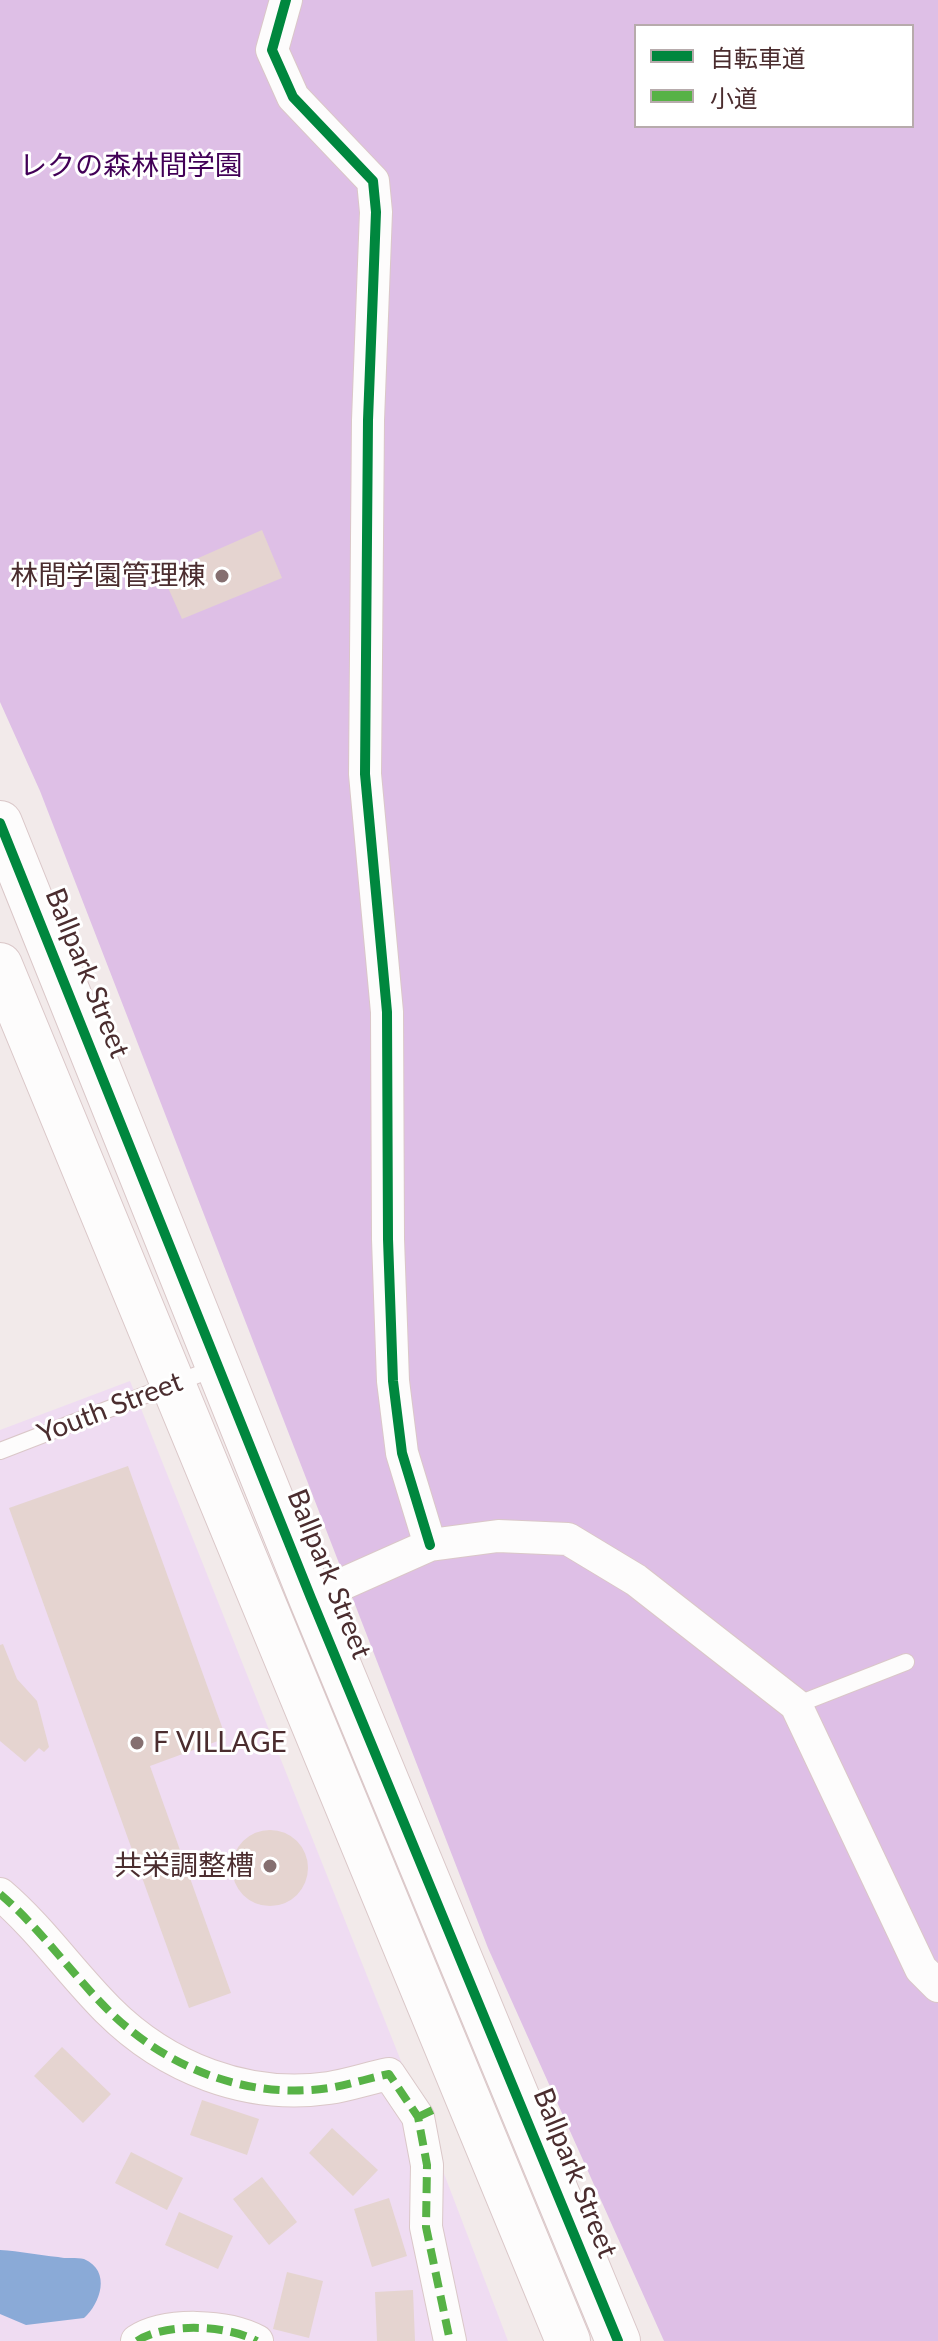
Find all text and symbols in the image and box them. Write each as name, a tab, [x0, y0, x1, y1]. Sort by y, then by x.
legend	[634, 24, 914, 128]
text: 自転車道	[710, 43, 806, 72]
text: 小道	[710, 83, 758, 112]
park label: レクの森林間学園	[19, 149, 243, 183]
place label: 林間学園管理棟	[10, 559, 206, 593]
marker: 林間学園管理棟	[213, 567, 231, 585]
street label: Ballpark Street	[38, 883, 136, 1063]
street label: Youth Street	[33, 1365, 187, 1451]
street label: Ballpark Street	[280, 1484, 378, 1664]
place label: F VILLAGE	[153, 1726, 287, 1760]
marker: F VILLAGE	[128, 1734, 146, 1752]
place label: 共栄調整槽	[114, 1849, 254, 1883]
marker: 共栄調整槽	[261, 1857, 279, 1875]
street label: Ballpark Street	[526, 2083, 624, 2263]

